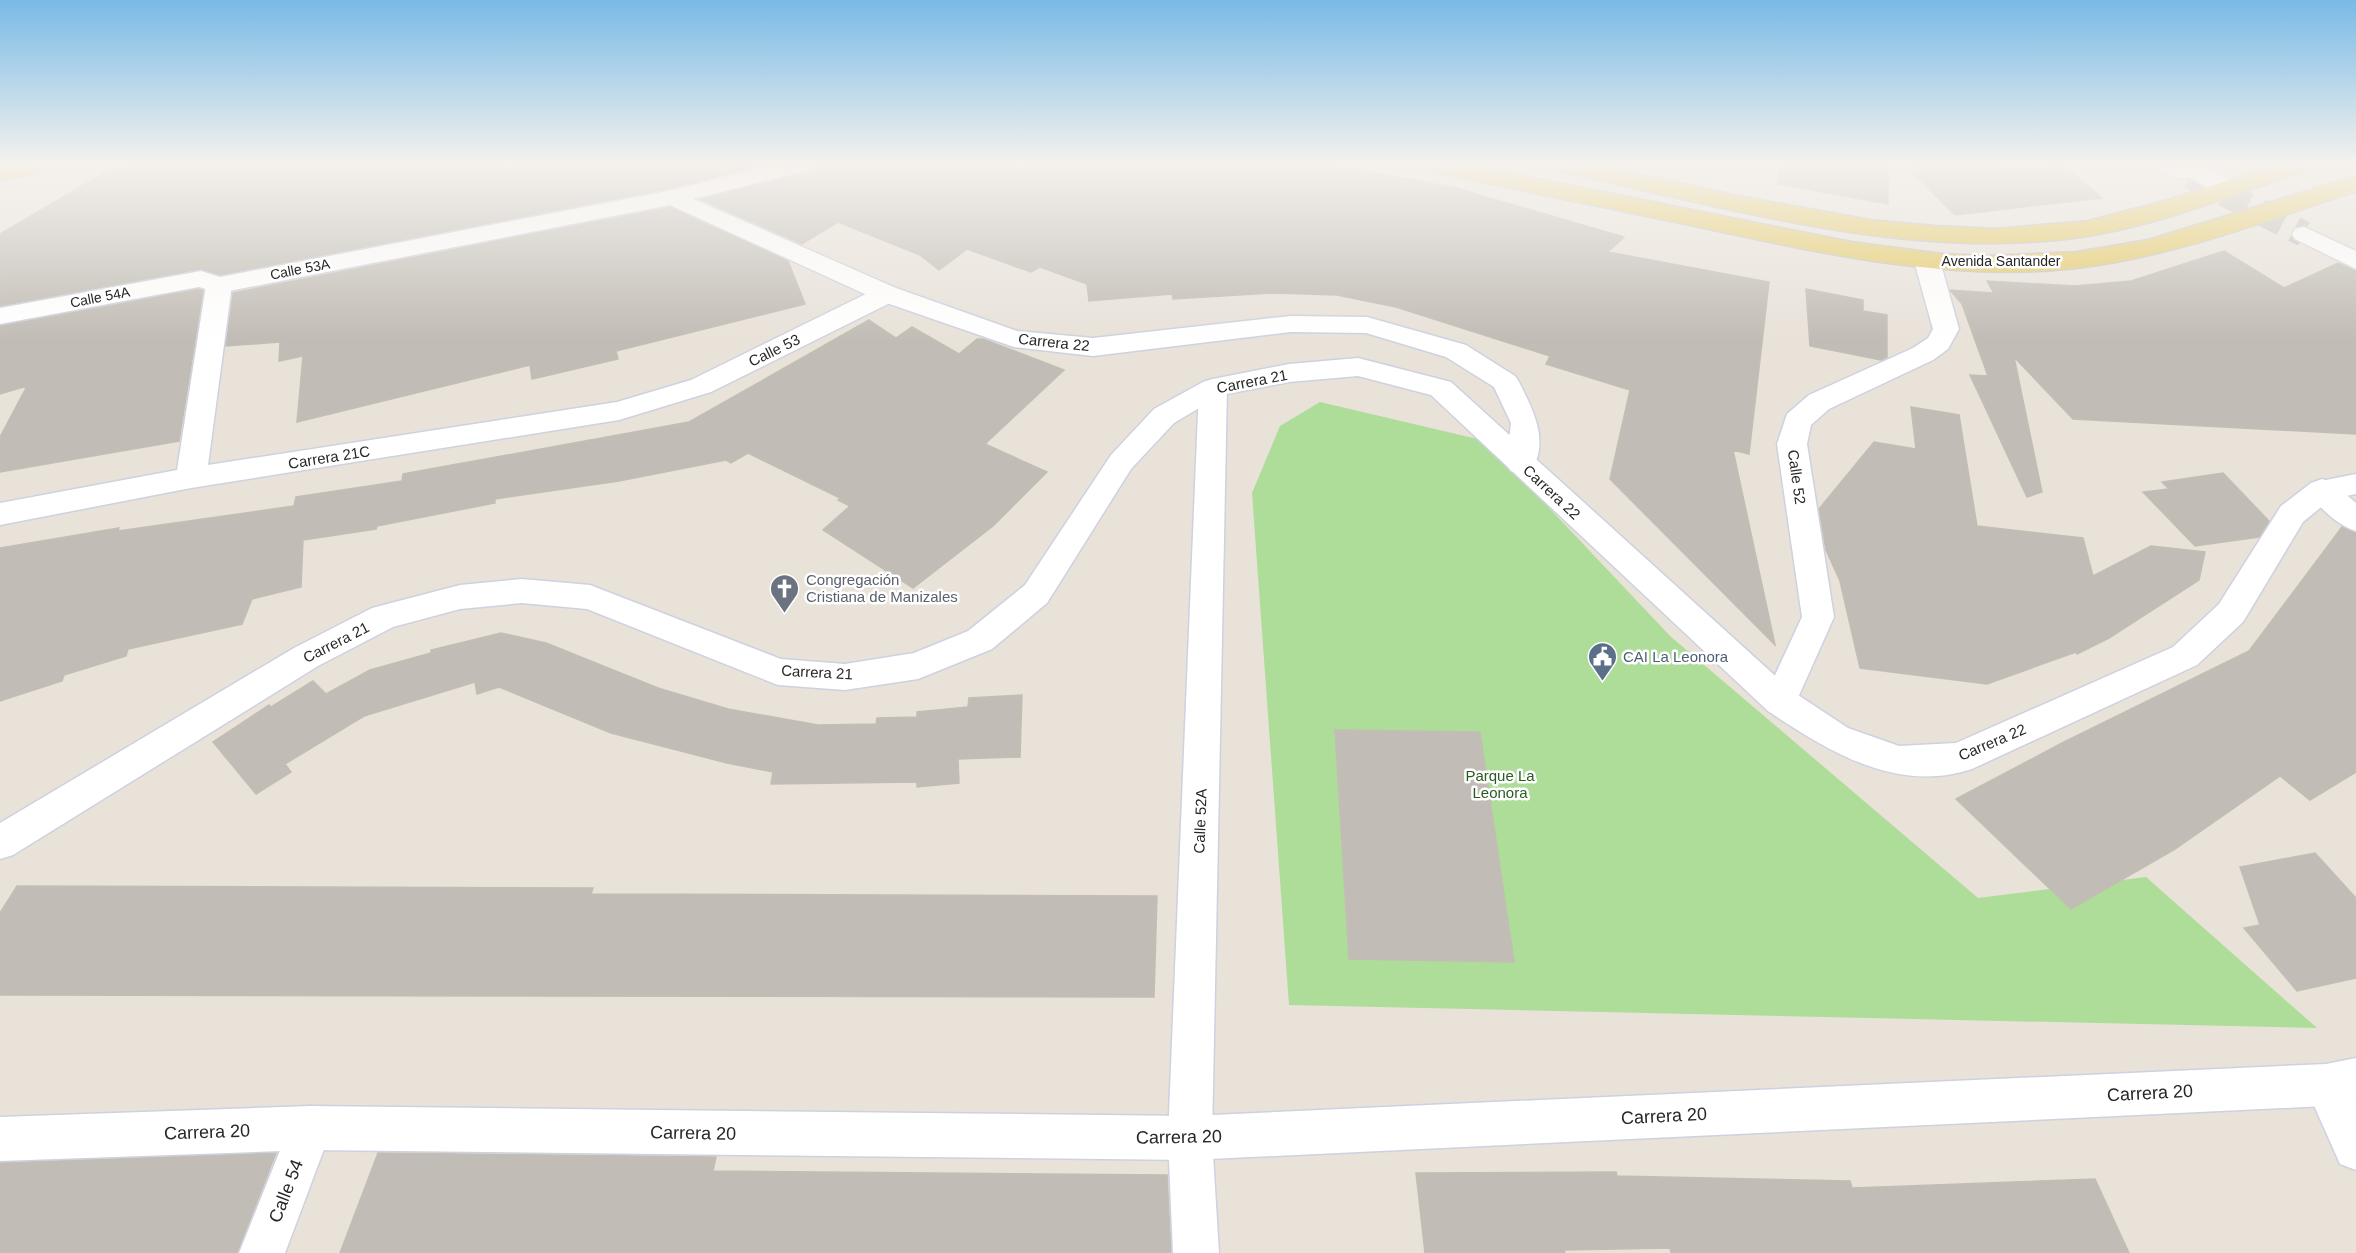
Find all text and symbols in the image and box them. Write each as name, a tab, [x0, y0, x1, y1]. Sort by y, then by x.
street label: Avenida Santander	[1942, 253, 2061, 269]
street label: Calle 53A	[269, 255, 332, 283]
street label: Calle 54A	[69, 283, 132, 311]
street label: Calle 53	[746, 330, 802, 370]
street label: Carrera 22	[1017, 330, 1091, 354]
street label: Carrera 21	[1215, 366, 1289, 396]
street label: Carrera 21C	[287, 442, 371, 472]
street label: Calle 52	[1785, 449, 1809, 505]
street label: Carrera 22	[1520, 461, 1584, 523]
place label: Congregación Cristiana de Manizales	[806, 571, 958, 605]
church icon: Congregación Cristiana de Manizales	[769, 572, 801, 614]
street label: Carrera 21	[300, 618, 372, 666]
public building icon: CAI La Leonora	[1586, 640, 1618, 682]
place label: CAI La Leonora	[1623, 648, 1729, 665]
street label: Carrera 21	[781, 662, 853, 682]
street label: Carrera 22	[1956, 720, 2028, 764]
park label: Parque La Leonora	[1465, 767, 1535, 801]
street label: Calle 52A	[1190, 788, 1210, 854]
street label: Carrera 20	[2107, 1081, 2193, 1105]
street label: Carrera 20	[1621, 1104, 1707, 1128]
street label: Carrera 20	[164, 1121, 250, 1143]
street label: Carrera 20	[650, 1122, 736, 1144]
street label: Carrera 20	[1136, 1126, 1222, 1148]
street label: Calle 54	[265, 1157, 307, 1225]

